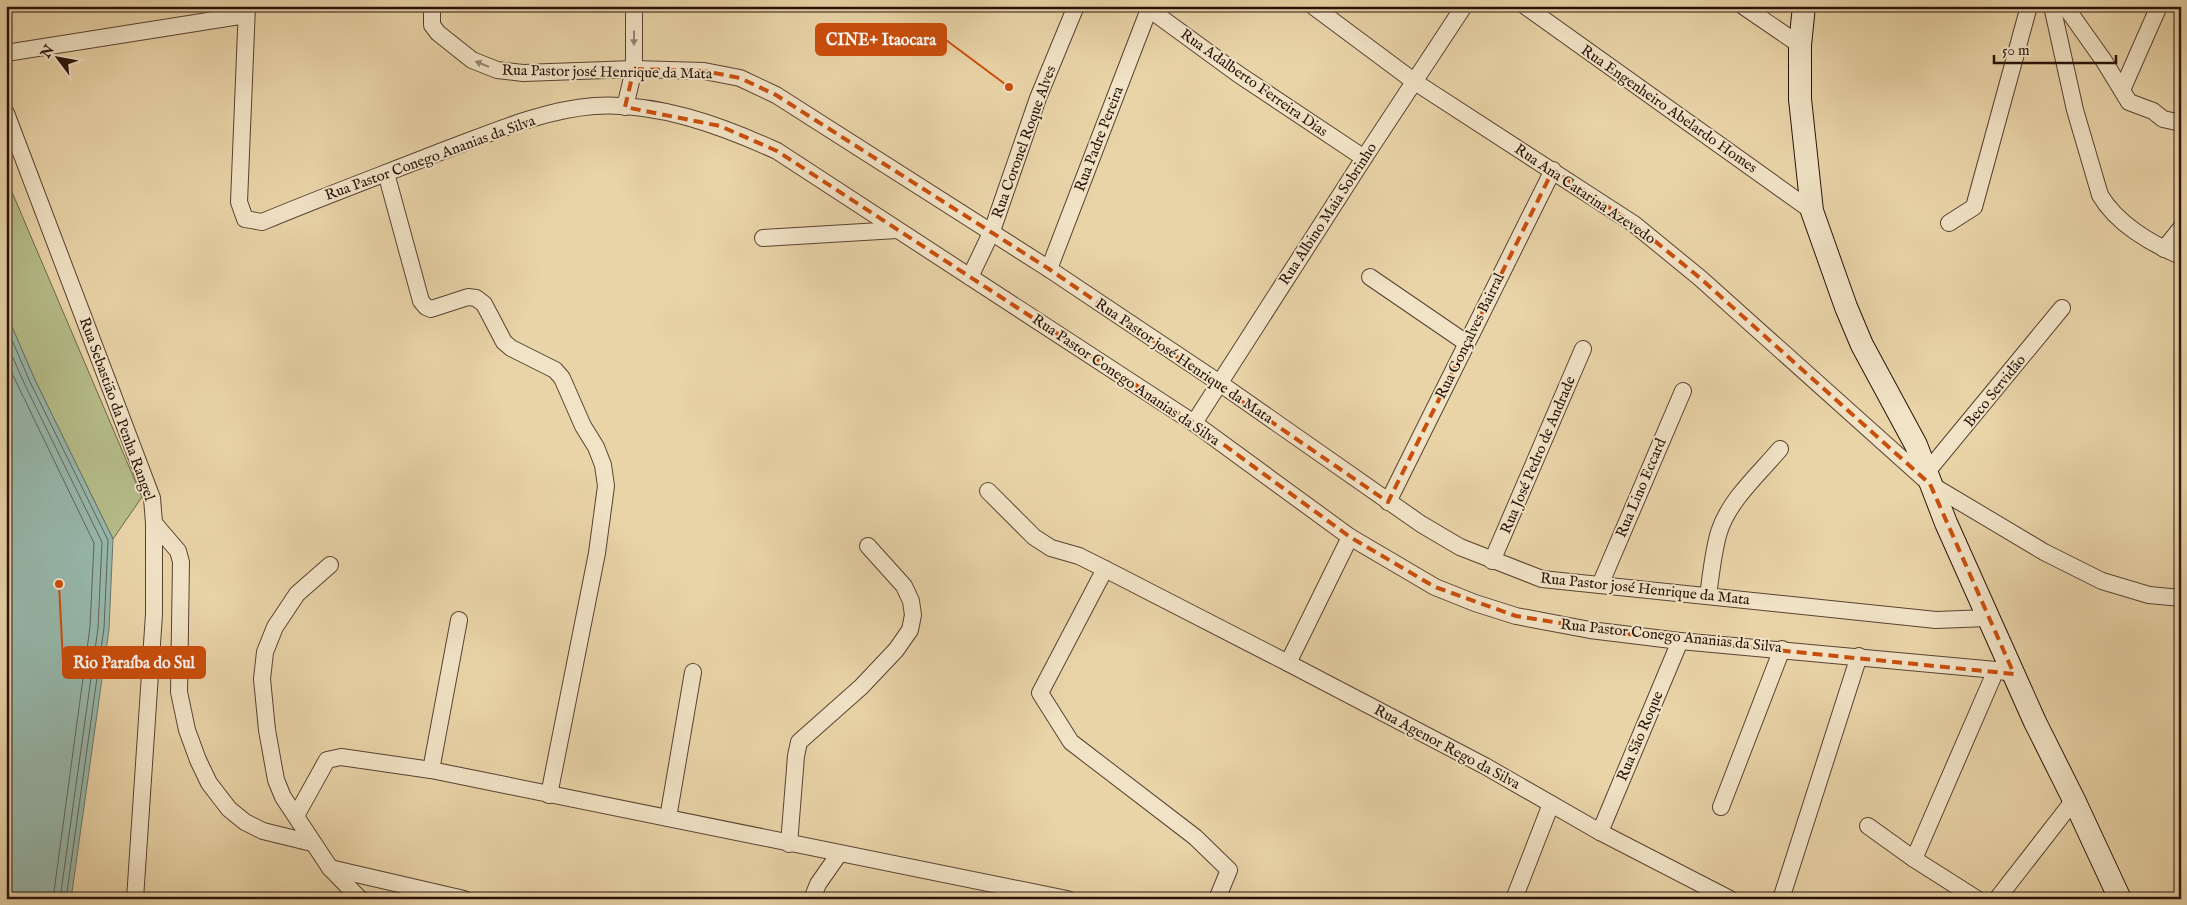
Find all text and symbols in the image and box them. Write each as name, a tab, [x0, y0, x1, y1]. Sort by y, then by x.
callout: CINE+ Itaocara	[816, 24, 946, 55]
street label: Rua Adalberto Ferreira Dias	[1177, 25, 1331, 141]
one-way arrow	[630, 30, 638, 46]
text: CINE+ Itaocara	[826, 31, 937, 51]
north arrow	[32, 32, 82, 82]
scale bar	[1994, 32, 2117, 64]
street label: Rua Engenheiro Abelardo Homes	[1577, 41, 1761, 177]
text: 50 m	[2002, 41, 2030, 60]
text: N	[36, 42, 59, 62]
one-way arrow	[475, 59, 489, 67]
street label: Rua Pastor josé Henrique da Mata	[502, 61, 713, 83]
street label: Rua Coronel Roque Alves	[988, 63, 1060, 221]
street label: Rua Padre Pereira	[1070, 83, 1128, 194]
street label: Rua Pastor Conego Ananias da Silva	[322, 111, 538, 205]
street label: Rua Albino Maia Sobrinho	[1275, 139, 1381, 289]
street label: Rua Ana Catarina Azevedo	[1511, 140, 1659, 248]
street label: Rua Gonçalves Bairral	[1431, 269, 1509, 402]
street label: Rua Pastor josé Henrique da Mata	[1091, 294, 1277, 428]
street label: Rua Pastor Conego Ananias da Silva	[1029, 310, 1224, 450]
street label: Rua Sebastião da Penha Rangel	[75, 315, 159, 504]
street label: Beco Servidão	[1960, 351, 2030, 431]
street label: Rua José Pedro de Andrade	[1496, 373, 1580, 537]
street label: Rua Lino Eccard	[1612, 435, 1671, 541]
street label: Rua Pastor josé Henrique da Mata	[1539, 569, 1751, 610]
street label: Rua Pastor Conego Ananias da Silva	[1559, 615, 1783, 657]
callout: Rio Paraíba do Sul	[63, 647, 205, 678]
text: Rio Paraíba do Sul	[73, 654, 196, 674]
street label: Rua São Roque	[1613, 688, 1668, 784]
street label: Rua Agenor Rego da Silva	[1371, 700, 1524, 794]

